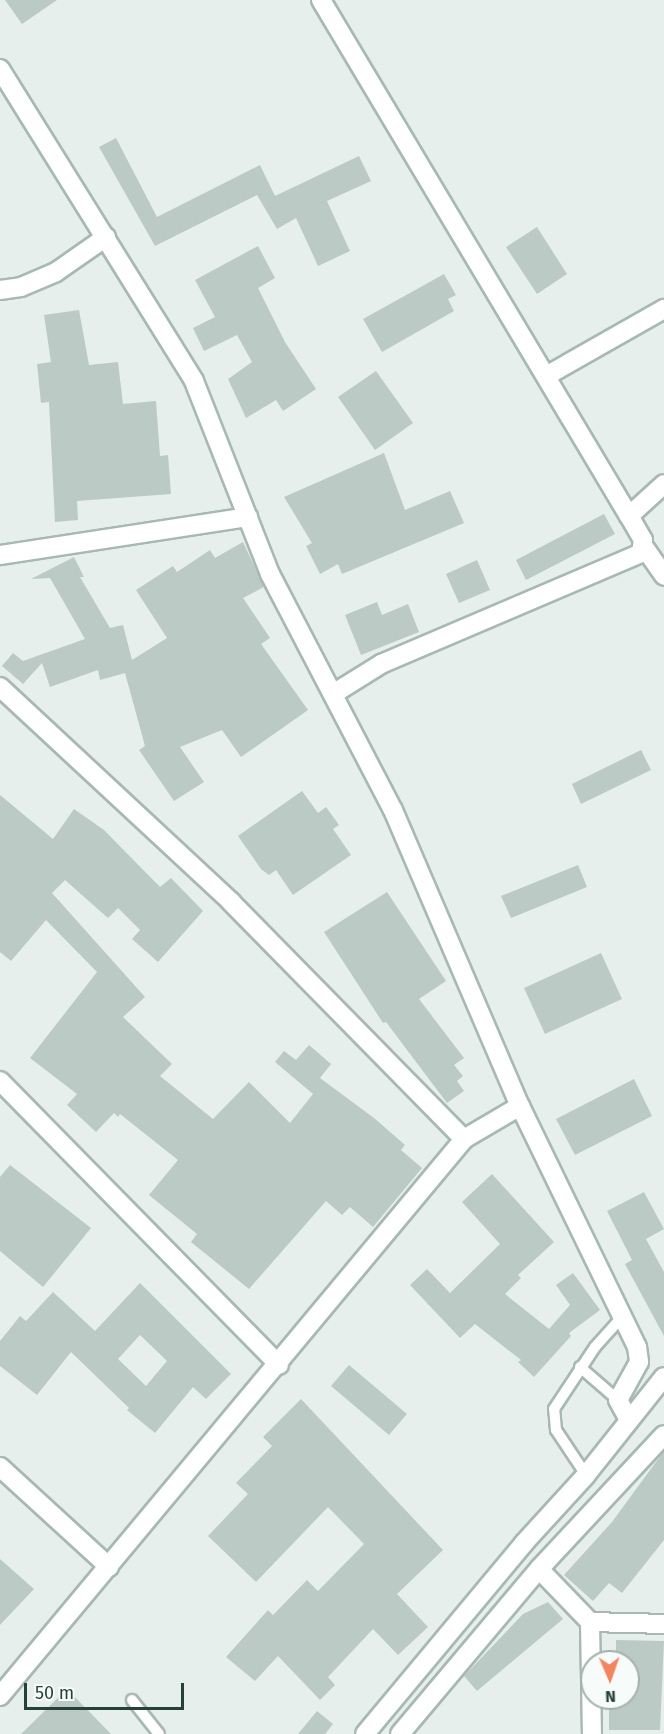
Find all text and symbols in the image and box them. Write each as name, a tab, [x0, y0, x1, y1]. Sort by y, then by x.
north arrow	[580, 1650, 640, 1710]
scale bar	[27, 1671, 188, 1709]
text: 50 m	[35, 1682, 74, 1704]
text: N	[605, 1687, 616, 1706]

